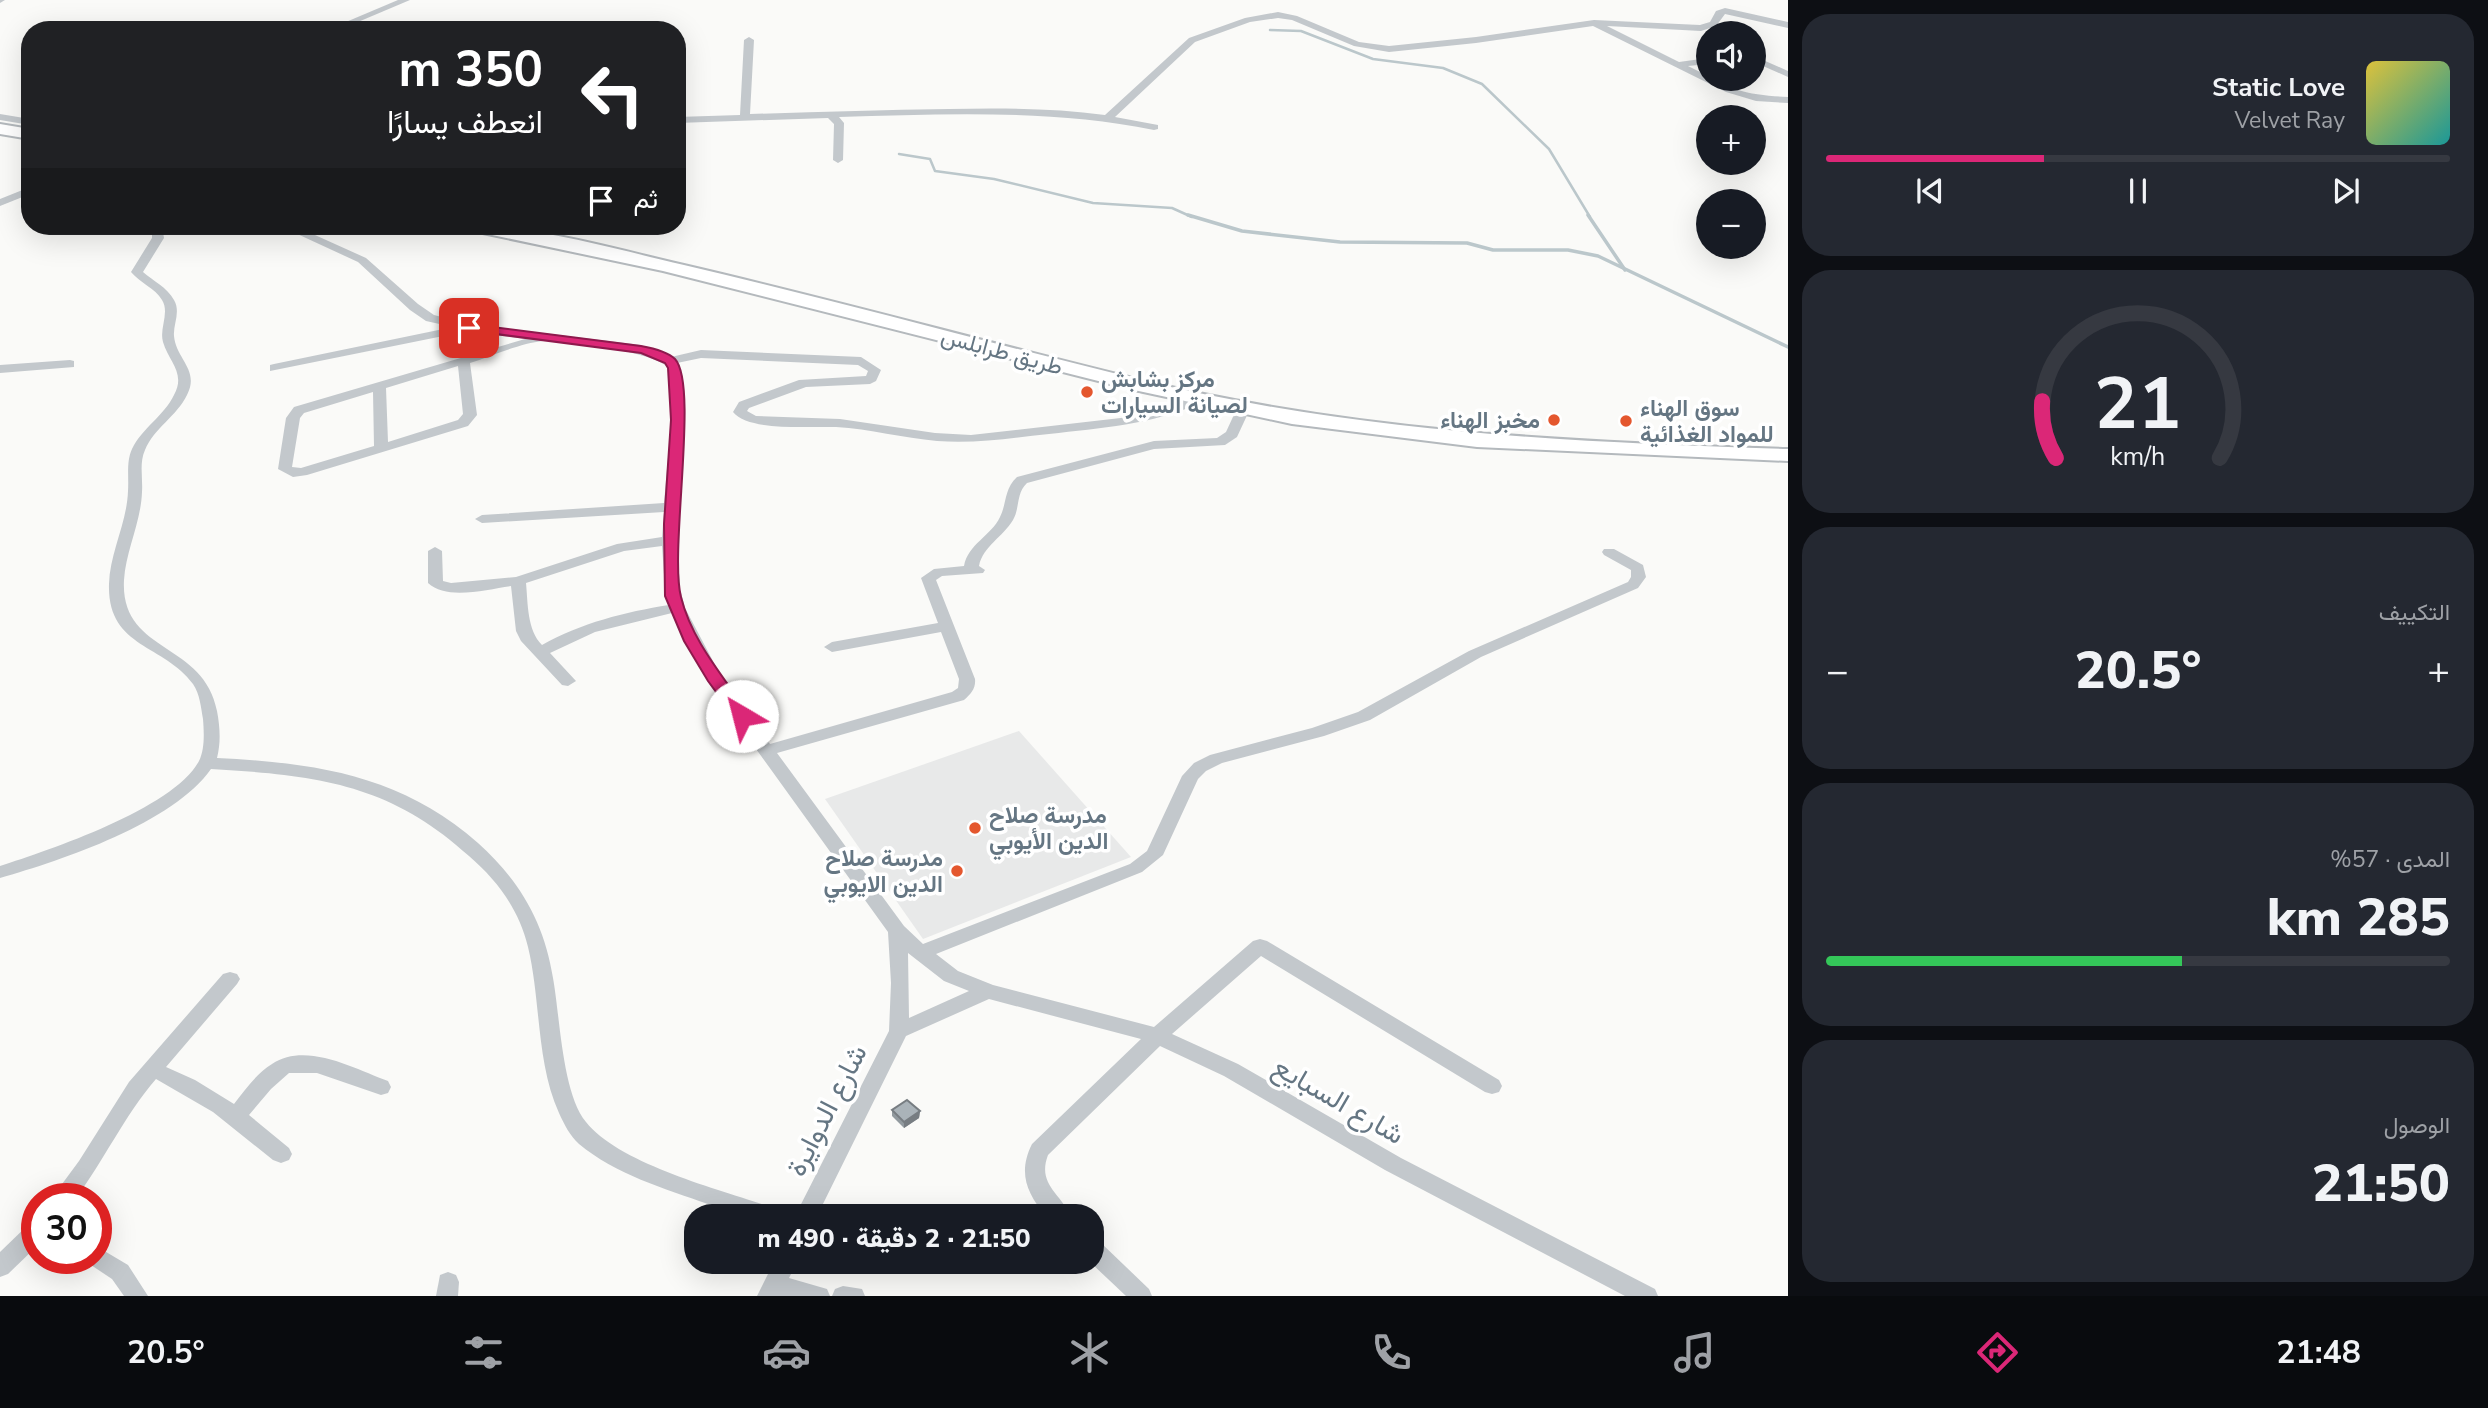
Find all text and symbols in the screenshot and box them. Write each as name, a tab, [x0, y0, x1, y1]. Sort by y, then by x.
map controls	[1696, 21, 1766, 259]
button: sound	[1696, 21, 1766, 91]
text: 350 m	[399, 36, 543, 103]
icon: left	[567, 49, 658, 140]
text: Static Love	[2212, 70, 2345, 105]
text: انعطف يسارًا	[387, 101, 543, 144]
button: +	[1696, 105, 1766, 175]
text: Velvet Ray	[2235, 105, 2345, 136]
icon: previous	[1911, 172, 1949, 210]
icon: pause	[2119, 172, 2157, 210]
icon: next	[2327, 172, 2365, 210]
icon: arrive	[582, 182, 620, 220]
text: ثم	[634, 182, 658, 217]
button: −	[1696, 189, 1766, 259]
pin	[439, 298, 499, 358]
icon: arrive	[450, 309, 488, 347]
street label: طريق طرابلس	[938, 320, 1066, 383]
text: 21	[2094, 354, 2182, 454]
place label: مركز بشابش لصيانة السيارات	[1101, 364, 1248, 421]
marker: مركز بشابش لصيانة السيارات	[1079, 384, 1095, 400]
place label: سوق الهناء للمواد الغذائية	[1640, 393, 1774, 450]
place label: مخبز الهناء	[1440, 405, 1540, 436]
marker: مخبز الهناء	[1546, 412, 1562, 428]
marker: سوق الهناء للمواد الغذائية	[1618, 413, 1634, 429]
text: km/h	[2110, 439, 2166, 473]
text: التكييف	[2379, 597, 2450, 628]
text: 20.5°	[2074, 635, 2202, 706]
text: −	[1826, 646, 1849, 697]
text: +	[2427, 646, 2450, 697]
position arrow	[705, 679, 779, 753]
place label: مدرسة صلاح الدين الأيوبي	[989, 800, 1108, 861]
marker: مدرسة صلاح الدين الأيوبي	[967, 820, 983, 836]
place label: مدرسة صلاح الدين الايوبي	[824, 843, 943, 904]
text: المدى · 57%	[2330, 844, 2450, 875]
marker: مدرسة صلاح الدين الايوبي	[949, 863, 965, 879]
text: 285 km	[2267, 882, 2450, 953]
street label: شارع الدوايرة	[777, 1038, 876, 1183]
street label: شارع السبايع	[1266, 1048, 1411, 1154]
text: الوصول	[2384, 1110, 2450, 1141]
text: 21:50	[2312, 1148, 2450, 1219]
speed limit sign: 30	[21, 1183, 112, 1274]
text: 21:50 · 2 دقيقة · 490 m	[757, 1221, 1031, 1256]
icon: filters	[459, 1328, 508, 1377]
icon: car	[762, 1328, 811, 1377]
icon: climate	[1065, 1328, 1114, 1377]
icon: phone	[1367, 1328, 1416, 1377]
icon: music	[1670, 1328, 1719, 1377]
icon: directions	[1973, 1328, 2022, 1377]
text: 20.5°	[127, 1331, 205, 1374]
text: 21:48	[2276, 1331, 2361, 1374]

